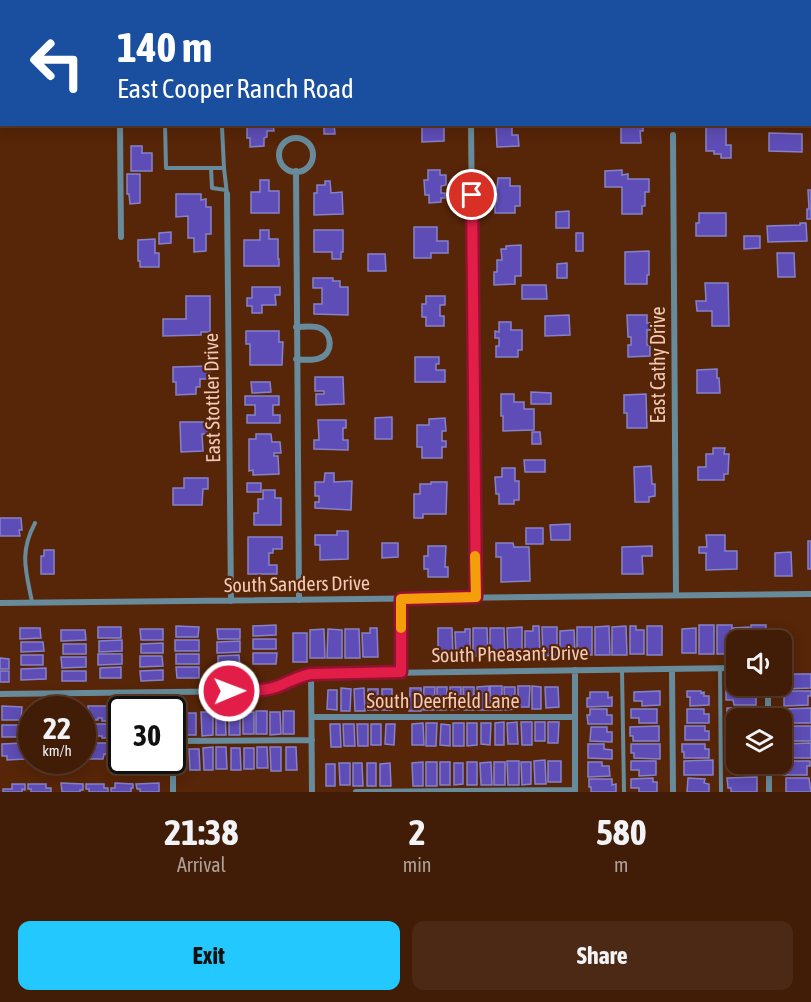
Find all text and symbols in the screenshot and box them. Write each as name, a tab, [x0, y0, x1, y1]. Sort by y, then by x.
text: 140 m	[117, 23, 212, 71]
icon: left	[18, 24, 96, 102]
text: East Cooper Ranch Road	[117, 73, 354, 104]
pin	[446, 169, 497, 220]
icon: arrive	[455, 178, 488, 211]
street label: East Cathy Drive	[646, 307, 669, 423]
street label: East Stottler Drive	[199, 333, 224, 463]
street label: South Sanders Drive	[224, 571, 370, 596]
map controls	[726, 630, 792, 774]
button: sound	[726, 630, 792, 696]
street label: South Pheasant Drive	[431, 641, 589, 666]
position arrow	[197, 659, 261, 723]
street label: South Deerfield Lane	[367, 689, 519, 712]
speed limit sign: 30	[108, 696, 186, 774]
button: layers	[726, 708, 792, 774]
text: 22	[43, 711, 71, 745]
text: km/h	[42, 742, 72, 759]
text: 21:38	[164, 811, 238, 853]
text: 2	[409, 811, 426, 853]
text: 580	[596, 811, 647, 853]
text: Arrival	[177, 853, 226, 876]
text: min	[403, 853, 432, 876]
text: m	[614, 853, 628, 876]
button: Exit	[18, 921, 400, 990]
button: Share	[412, 921, 793, 990]

